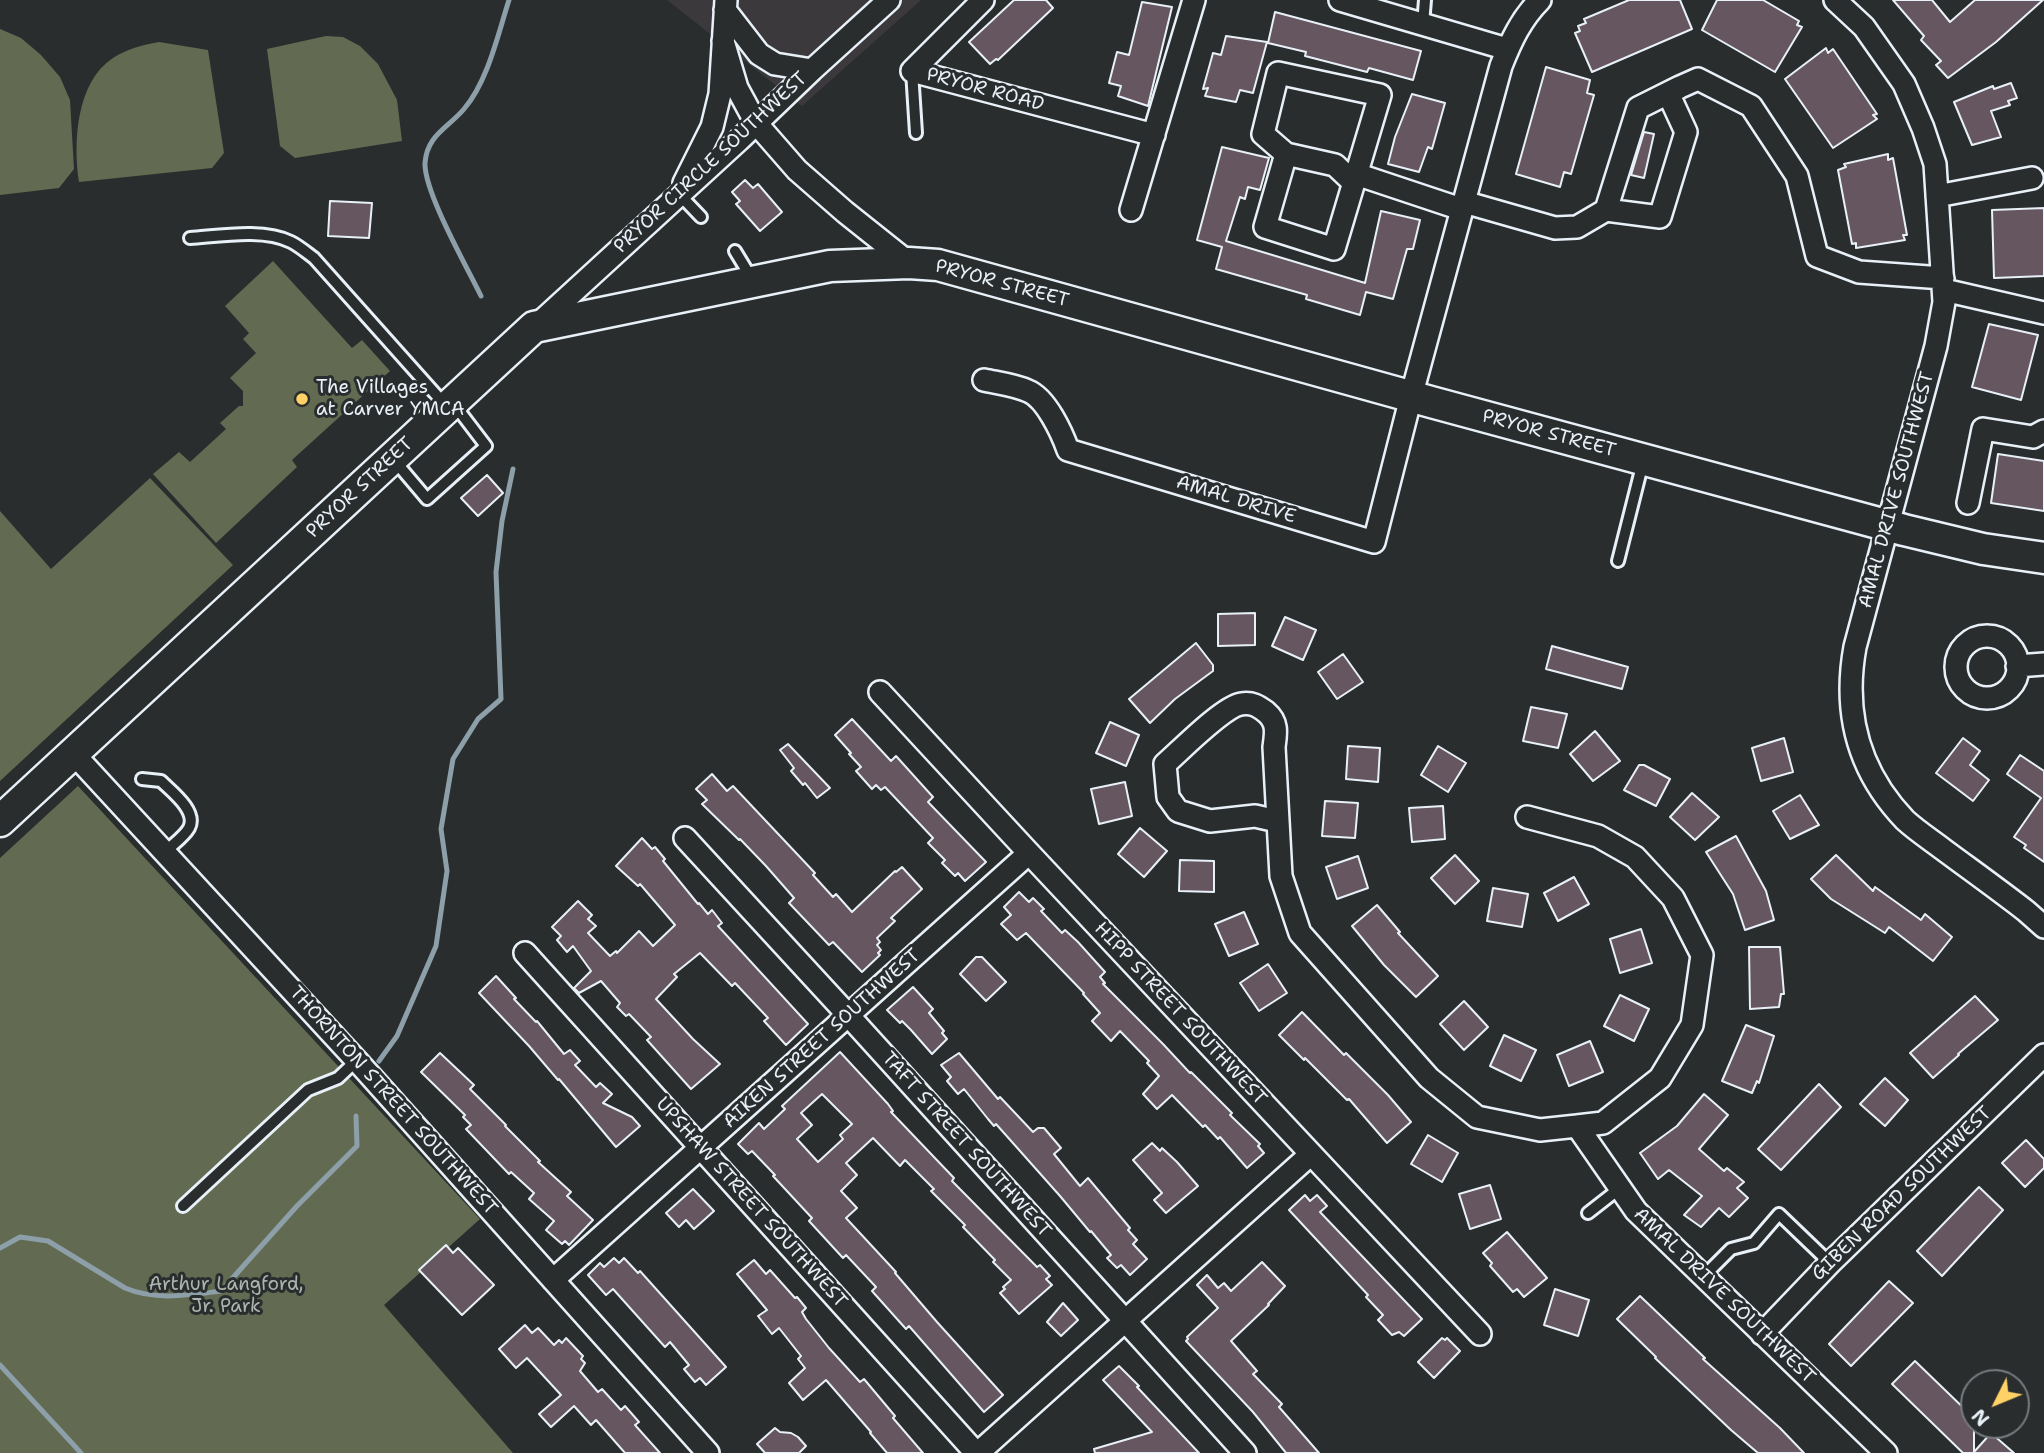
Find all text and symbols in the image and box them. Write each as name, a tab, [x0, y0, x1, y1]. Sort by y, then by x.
street label: PRYOR ROAD	[924, 63, 1046, 117]
street label: PRYOR CIRCLE SOUTHWEST	[610, 67, 812, 259]
street label: PRYOR STREET	[933, 255, 1071, 313]
street label: AMAL DRIVE SOUTHWEST	[1854, 369, 1940, 611]
place label: The Villages at Carver YMCA	[316, 377, 465, 421]
marker: The Villages at Carver YMCA	[294, 391, 310, 407]
street label: PRYOR STREET	[1480, 405, 1618, 463]
street label: PRYOR STREET	[302, 433, 418, 543]
street label: AMAL DRIVE	[1173, 471, 1299, 529]
street label: HIPP STREET SOUTHWEST	[1089, 918, 1271, 1110]
street label: AIKEN STREET SOUTHWEST	[719, 944, 925, 1134]
street label: THORNTON STREET SOUTHWEST	[284, 982, 502, 1220]
street label: TAFT STREET SOUTHWEST	[877, 1048, 1055, 1242]
street label: UPSHAW STREET SOUTHWEST	[650, 1093, 852, 1313]
street label: GIBEN ROAD SOUTHWEST	[1807, 1102, 1997, 1286]
street label: AMAL DRIVE SOUTHWEST	[1628, 1203, 1820, 1389]
park label: Arthur Langford, Jr. Park	[148, 1274, 304, 1318]
north arrow	[1960, 1369, 2030, 1439]
text: N	[1966, 1403, 1995, 1431]

